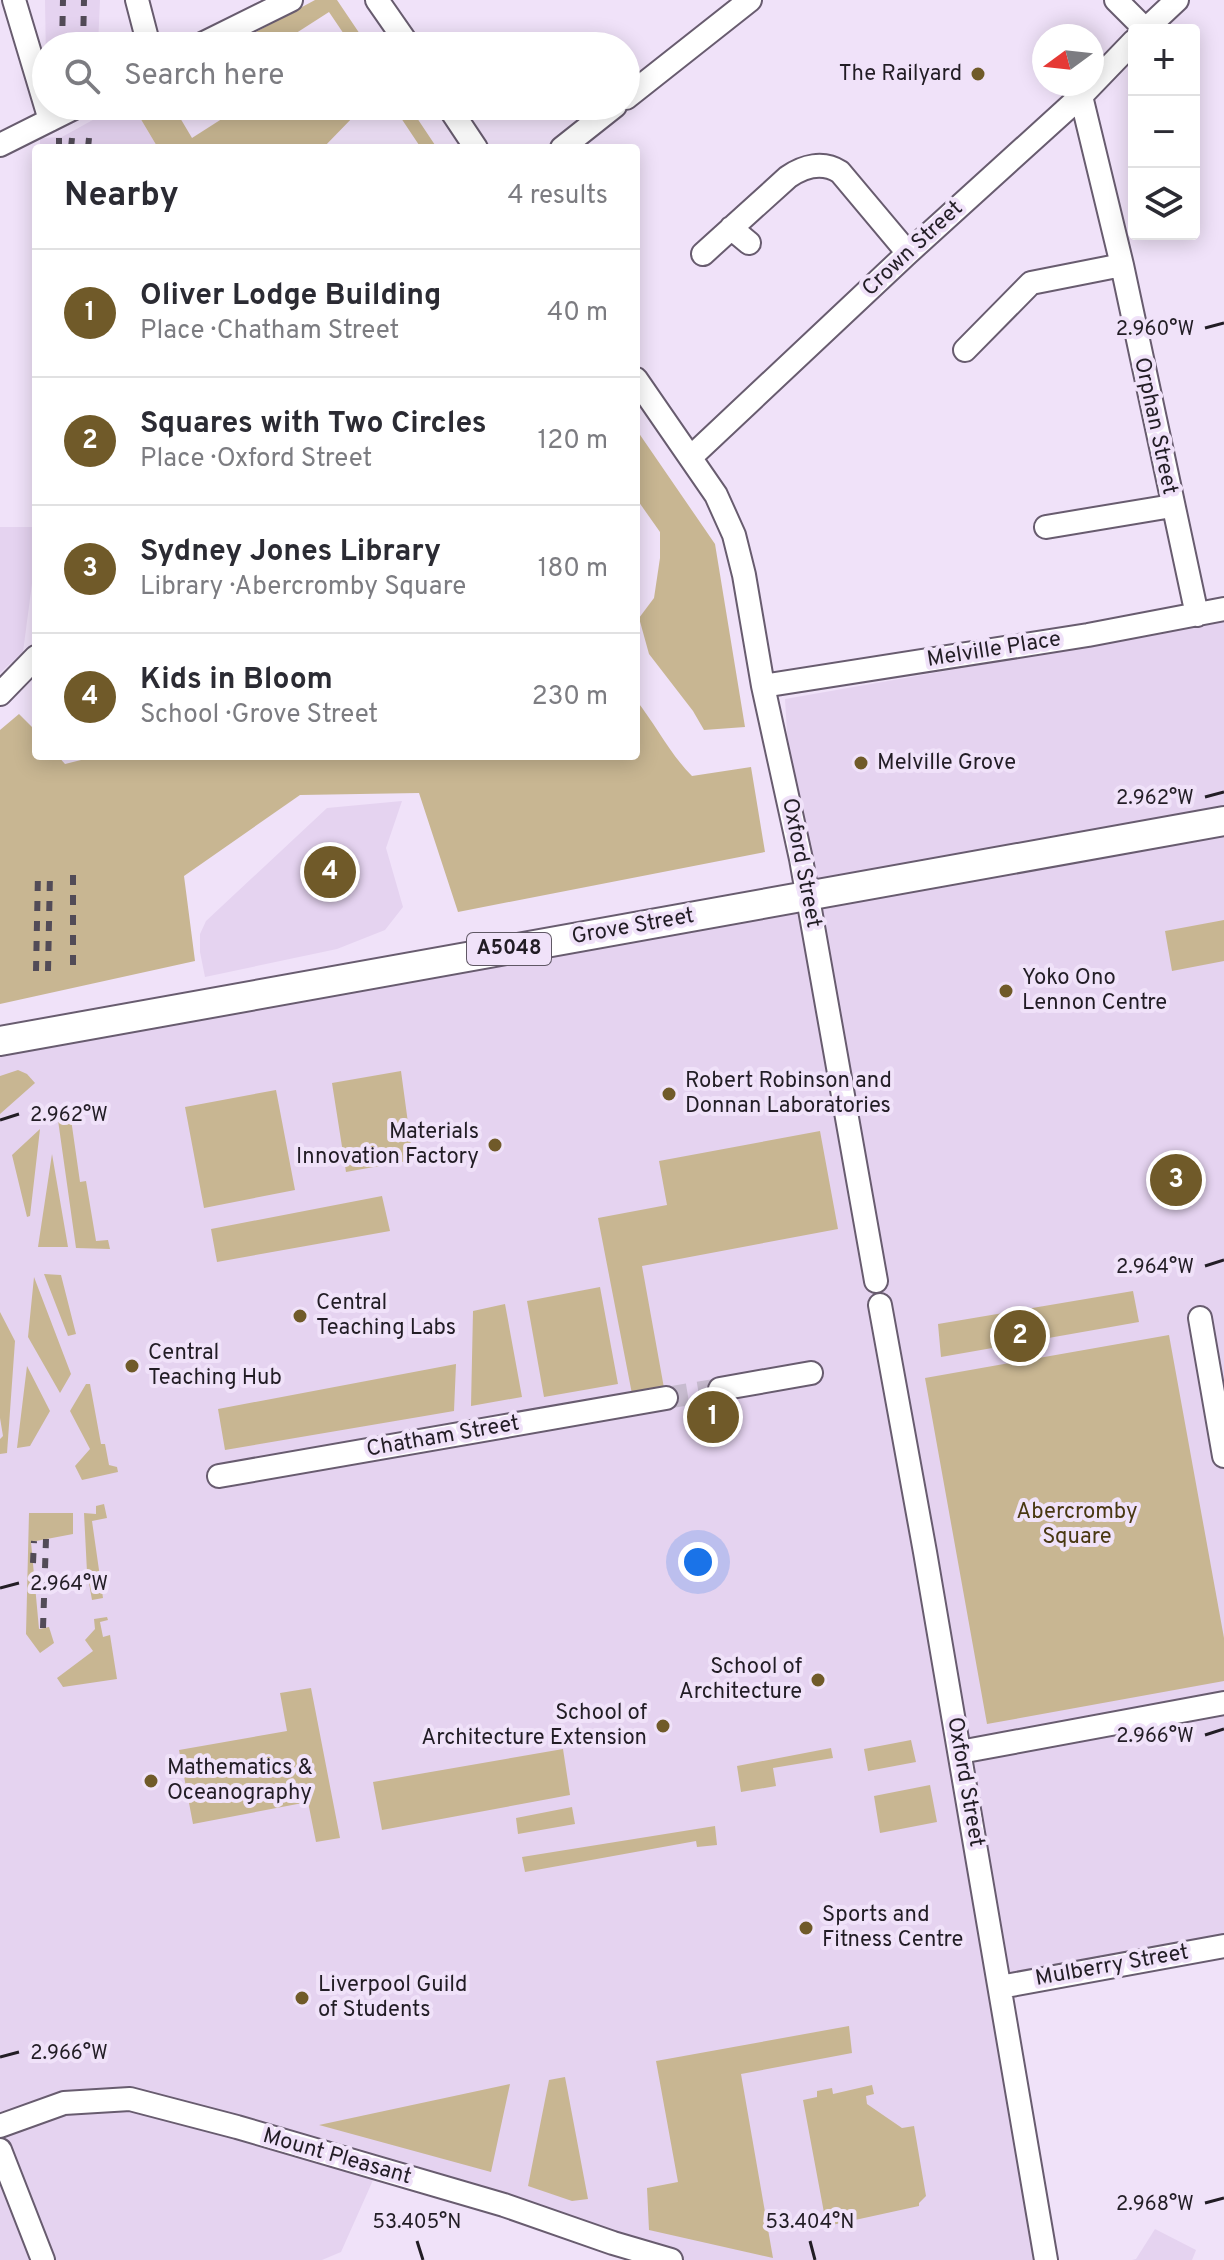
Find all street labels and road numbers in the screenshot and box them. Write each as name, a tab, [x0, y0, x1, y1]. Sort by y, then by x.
street label: Crown Street	[857, 195, 969, 303]
street label: Orphan Street	[1127, 355, 1183, 497]
street label: Melville Place	[925, 626, 1063, 674]
street label: Oxford Street	[775, 796, 827, 930]
street label: Grove Street	[570, 903, 696, 951]
road number: A5048	[467, 933, 551, 965]
street label: Chatham Street	[365, 1410, 521, 1464]
street label: Oxford Street	[940, 1715, 990, 1849]
street label: Mulberry Street	[1033, 1939, 1191, 1993]
street label: Mount Pleasant	[260, 2123, 414, 2191]

